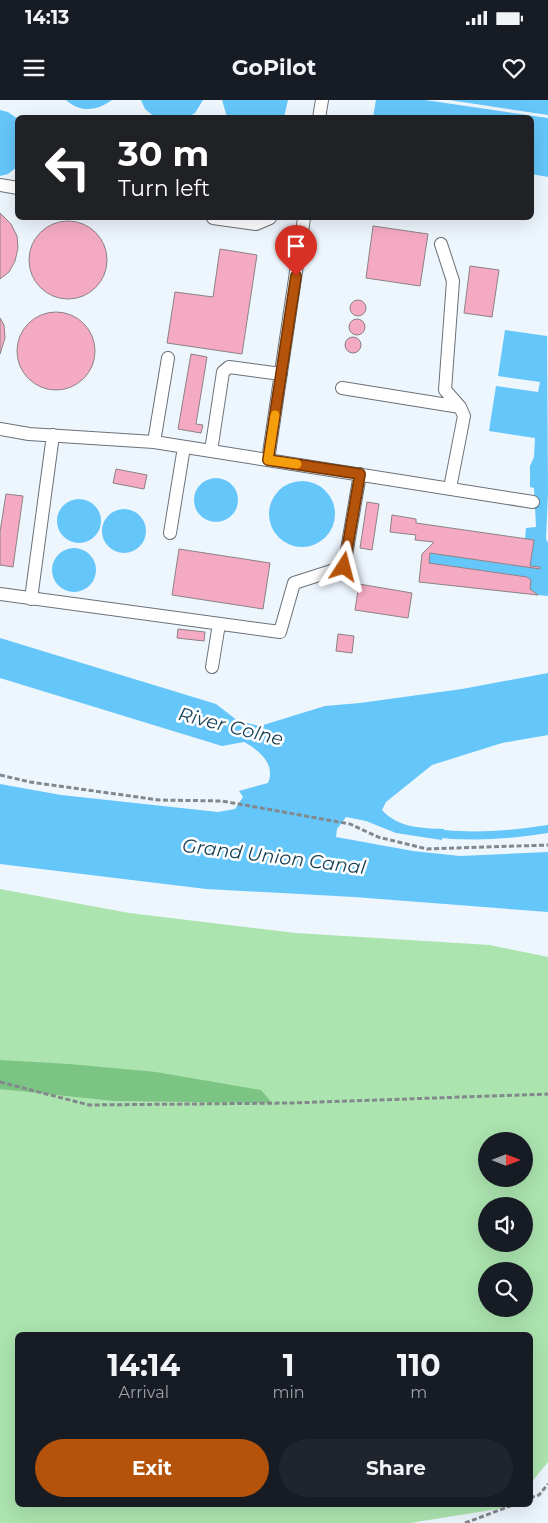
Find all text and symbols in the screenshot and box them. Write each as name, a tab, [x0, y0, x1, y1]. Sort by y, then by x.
text: 14:13	[25, 6, 69, 29]
icon: menu	[20, 54, 48, 82]
text: GoPilot	[232, 54, 316, 81]
icon: heart	[500, 54, 528, 82]
text: 30 m	[118, 132, 209, 175]
icon: left	[35, 135, 100, 200]
text: Turn left	[118, 175, 210, 202]
pin	[275, 225, 317, 276]
icon: arrive	[282, 232, 310, 260]
position arrow	[317, 540, 369, 592]
water label: River Colne	[176, 702, 286, 751]
water label: Grand Union Canal	[181, 834, 368, 879]
north arrow	[478, 1132, 532, 1188]
map controls	[478, 1132, 533, 1317]
button: sound	[478, 1197, 533, 1252]
button: search	[478, 1262, 533, 1317]
text: 14:14	[107, 1347, 180, 1384]
text: 1	[283, 1347, 294, 1384]
text: 110	[397, 1347, 441, 1384]
text: Arrival	[119, 1383, 169, 1402]
text: min	[272, 1383, 305, 1402]
text: m	[410, 1383, 427, 1402]
button: Exit	[35, 1439, 269, 1497]
button: Share	[279, 1439, 513, 1497]

